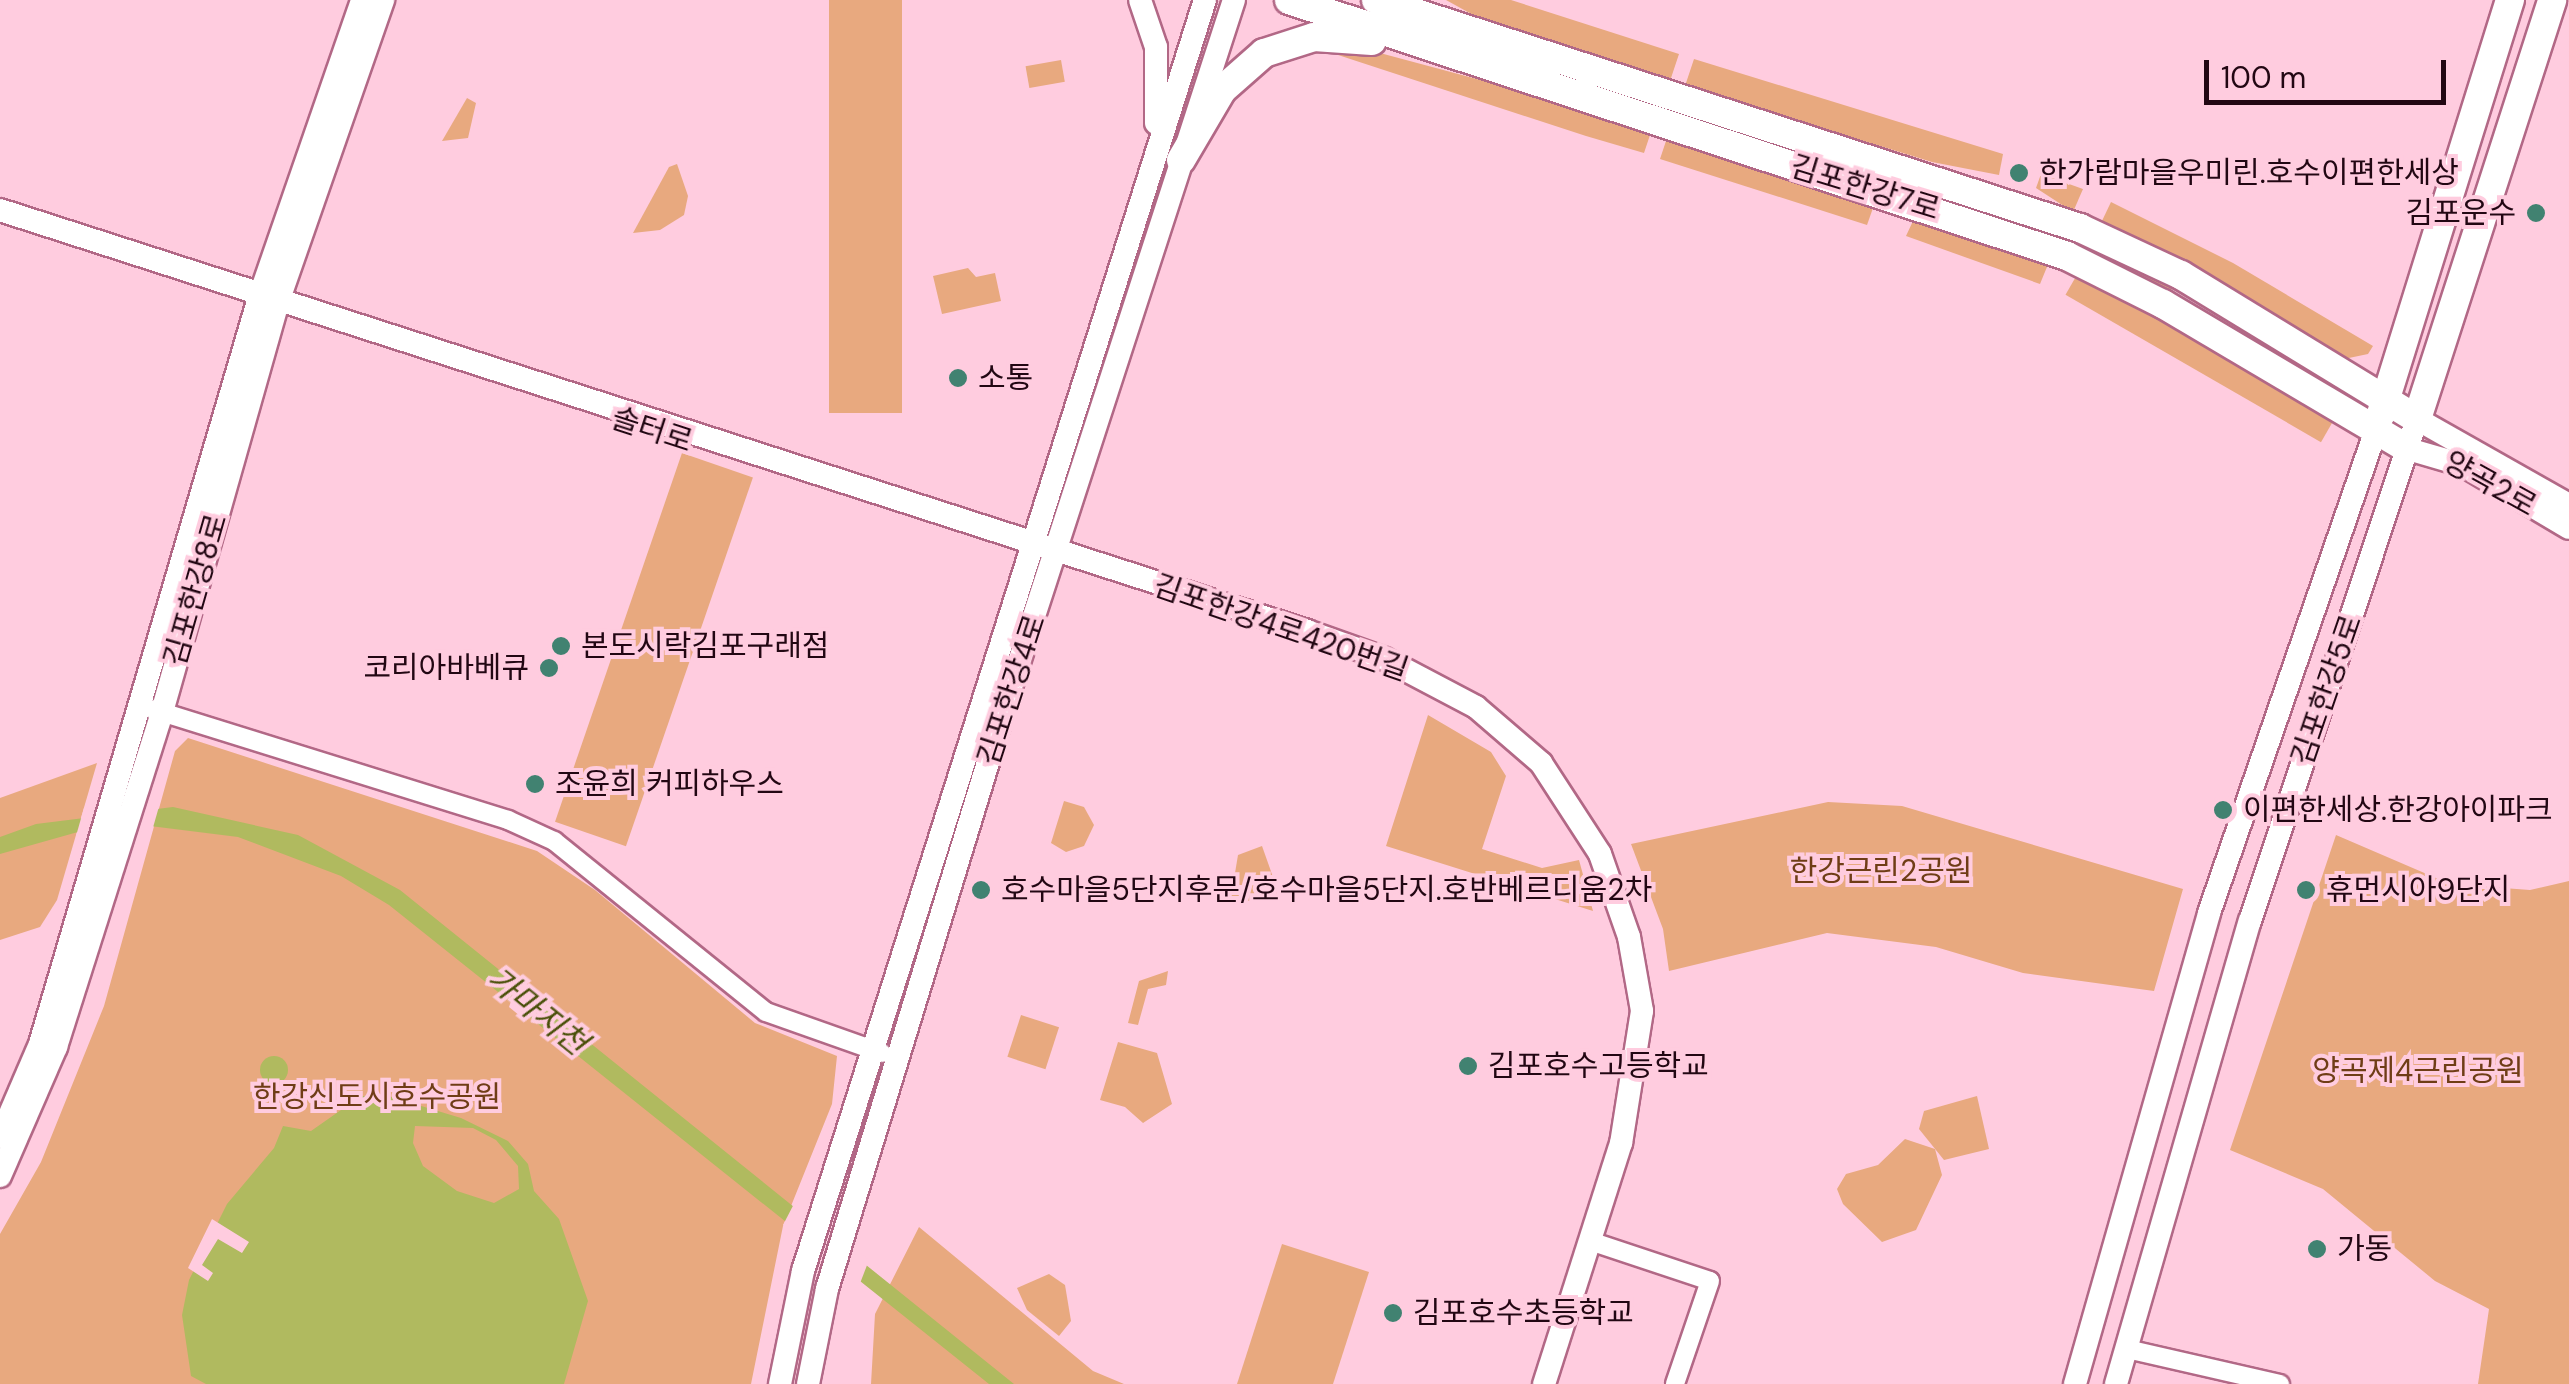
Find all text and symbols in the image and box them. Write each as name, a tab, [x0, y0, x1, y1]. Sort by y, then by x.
scale bar	[2209, 40, 2452, 102]
text: 100 m	[2221, 58, 2306, 97]
street label: 김포한강7로	[1786, 148, 1944, 228]
place label: 한가람마을우미린.호수이편한세상	[2039, 155, 2459, 191]
marker: 한가람마을우미린.호수이편한세상	[2008, 162, 2030, 184]
place label: 김포운수	[2406, 195, 2516, 231]
marker: 김포운수	[2525, 202, 2547, 224]
place label: 소통	[978, 360, 1033, 396]
marker: 소통	[947, 367, 969, 389]
street label: 솔터로	[607, 400, 697, 460]
street label: 양곡2로	[2438, 444, 2542, 524]
street label: 김포한강8로	[157, 510, 235, 670]
street label: 김포한강4로420번길	[1149, 567, 1413, 689]
street label: 김포한강4로	[971, 610, 1053, 770]
street label: 김포한강5로	[2285, 610, 2369, 770]
place label: 본도시락김포구래점	[581, 628, 829, 664]
marker: 본도시락김포구래점	[550, 635, 572, 657]
place label: 코리아바베큐	[363, 650, 529, 686]
marker: 코리아바베큐	[538, 657, 560, 679]
place label: 조윤희 커피하우스	[555, 766, 784, 802]
marker: 조윤희 커피하우스	[524, 773, 546, 795]
place label: 이편한세상.한강아이파크	[2243, 792, 2553, 828]
marker: 이편한세상.한강아이파크	[2212, 799, 2234, 821]
park label: 한강근린2공원	[1790, 853, 1972, 889]
place label: 호수마을5단지후문/호수마을5단지.호반베르디움2차	[1001, 872, 1652, 908]
place label: 휴먼시아9단지	[2326, 872, 2510, 908]
marker: 호수마을5단지후문/호수마을5단지.호반베르디움2차	[970, 879, 992, 901]
marker: 휴먼시아9단지	[2295, 879, 2317, 901]
water label: 가마지천	[479, 959, 595, 1063]
place label: 김포호수고등학교	[1488, 1048, 1709, 1084]
park label: 양곡제4근린공원	[2312, 1053, 2524, 1089]
marker: 김포호수고등학교	[1457, 1055, 1479, 1077]
park label: 한강신도시호수공원	[253, 1079, 501, 1115]
place label: 가동	[2337, 1231, 2392, 1267]
marker: 가동	[2306, 1238, 2328, 1260]
place label: 김포호수초등학교	[1413, 1295, 1634, 1331]
marker: 김포호수초등학교	[1382, 1302, 1404, 1324]

